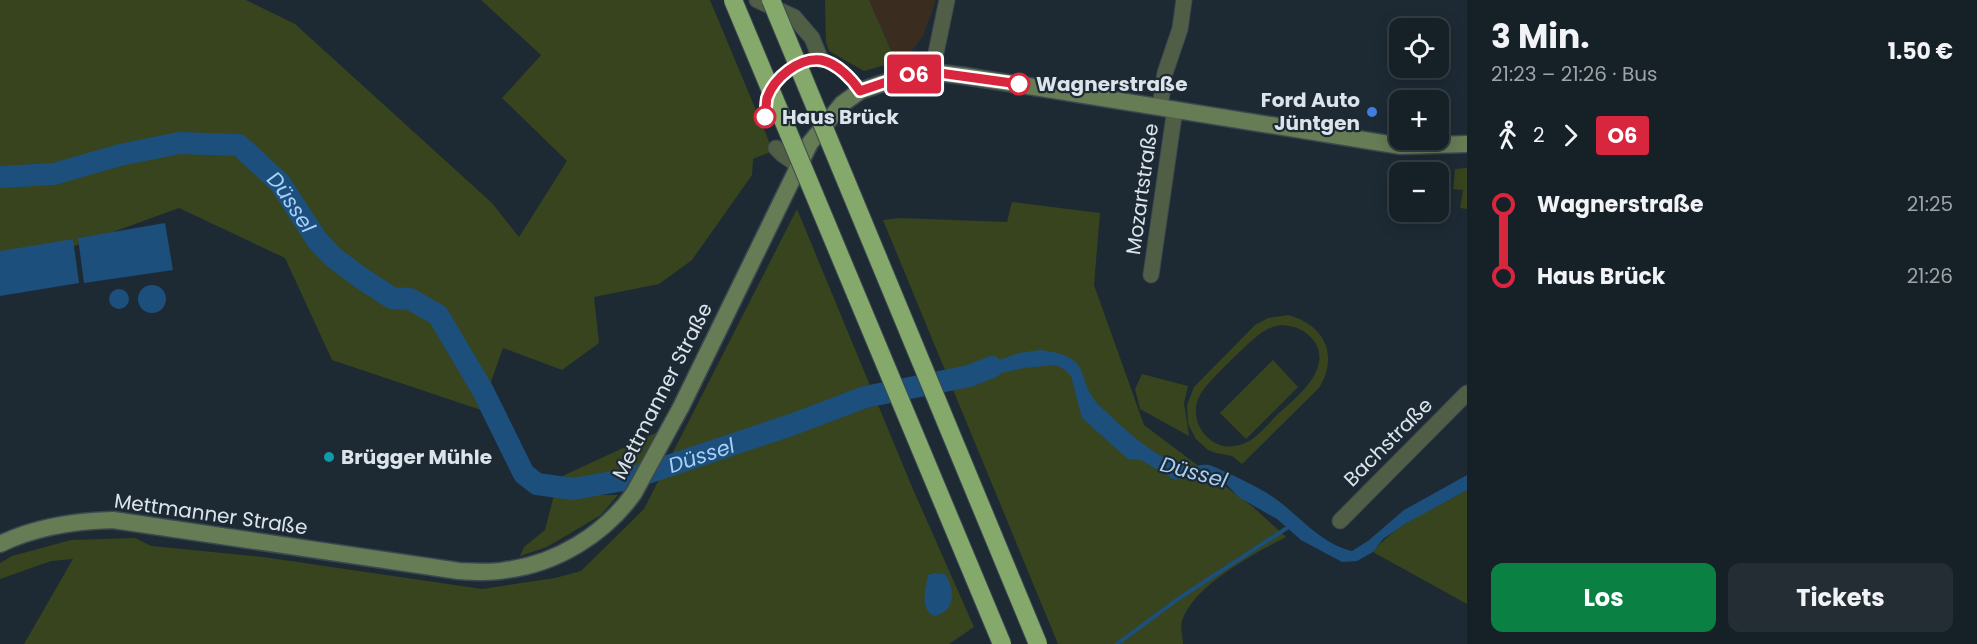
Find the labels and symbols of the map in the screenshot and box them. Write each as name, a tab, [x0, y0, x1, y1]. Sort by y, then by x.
line badge: O6	[887, 54, 941, 94]
place label: Wagnerstraße	[1036, 70, 1188, 98]
marker: Wagnerstraße	[1008, 73, 1030, 95]
place label: Ford Auto Jüntgen	[1261, 86, 1360, 137]
place label: Haus Brück	[782, 103, 899, 131]
marker: Ford Auto Jüntgen	[1365, 105, 1379, 119]
marker: Haus Brück	[754, 106, 776, 128]
street label: Mozartstraße	[1119, 122, 1165, 256]
water label: Düssel	[261, 164, 323, 239]
street label: Mettmanner Straße	[605, 298, 719, 484]
street label: Bachstraße	[1337, 391, 1439, 493]
water label: Düssel	[664, 430, 739, 480]
place label: Brügger Mühle	[341, 443, 492, 471]
water label: Düssel	[1157, 449, 1232, 495]
marker: Brügger Mühle	[322, 450, 336, 464]
street label: Mettmanner Straße	[112, 487, 310, 541]

